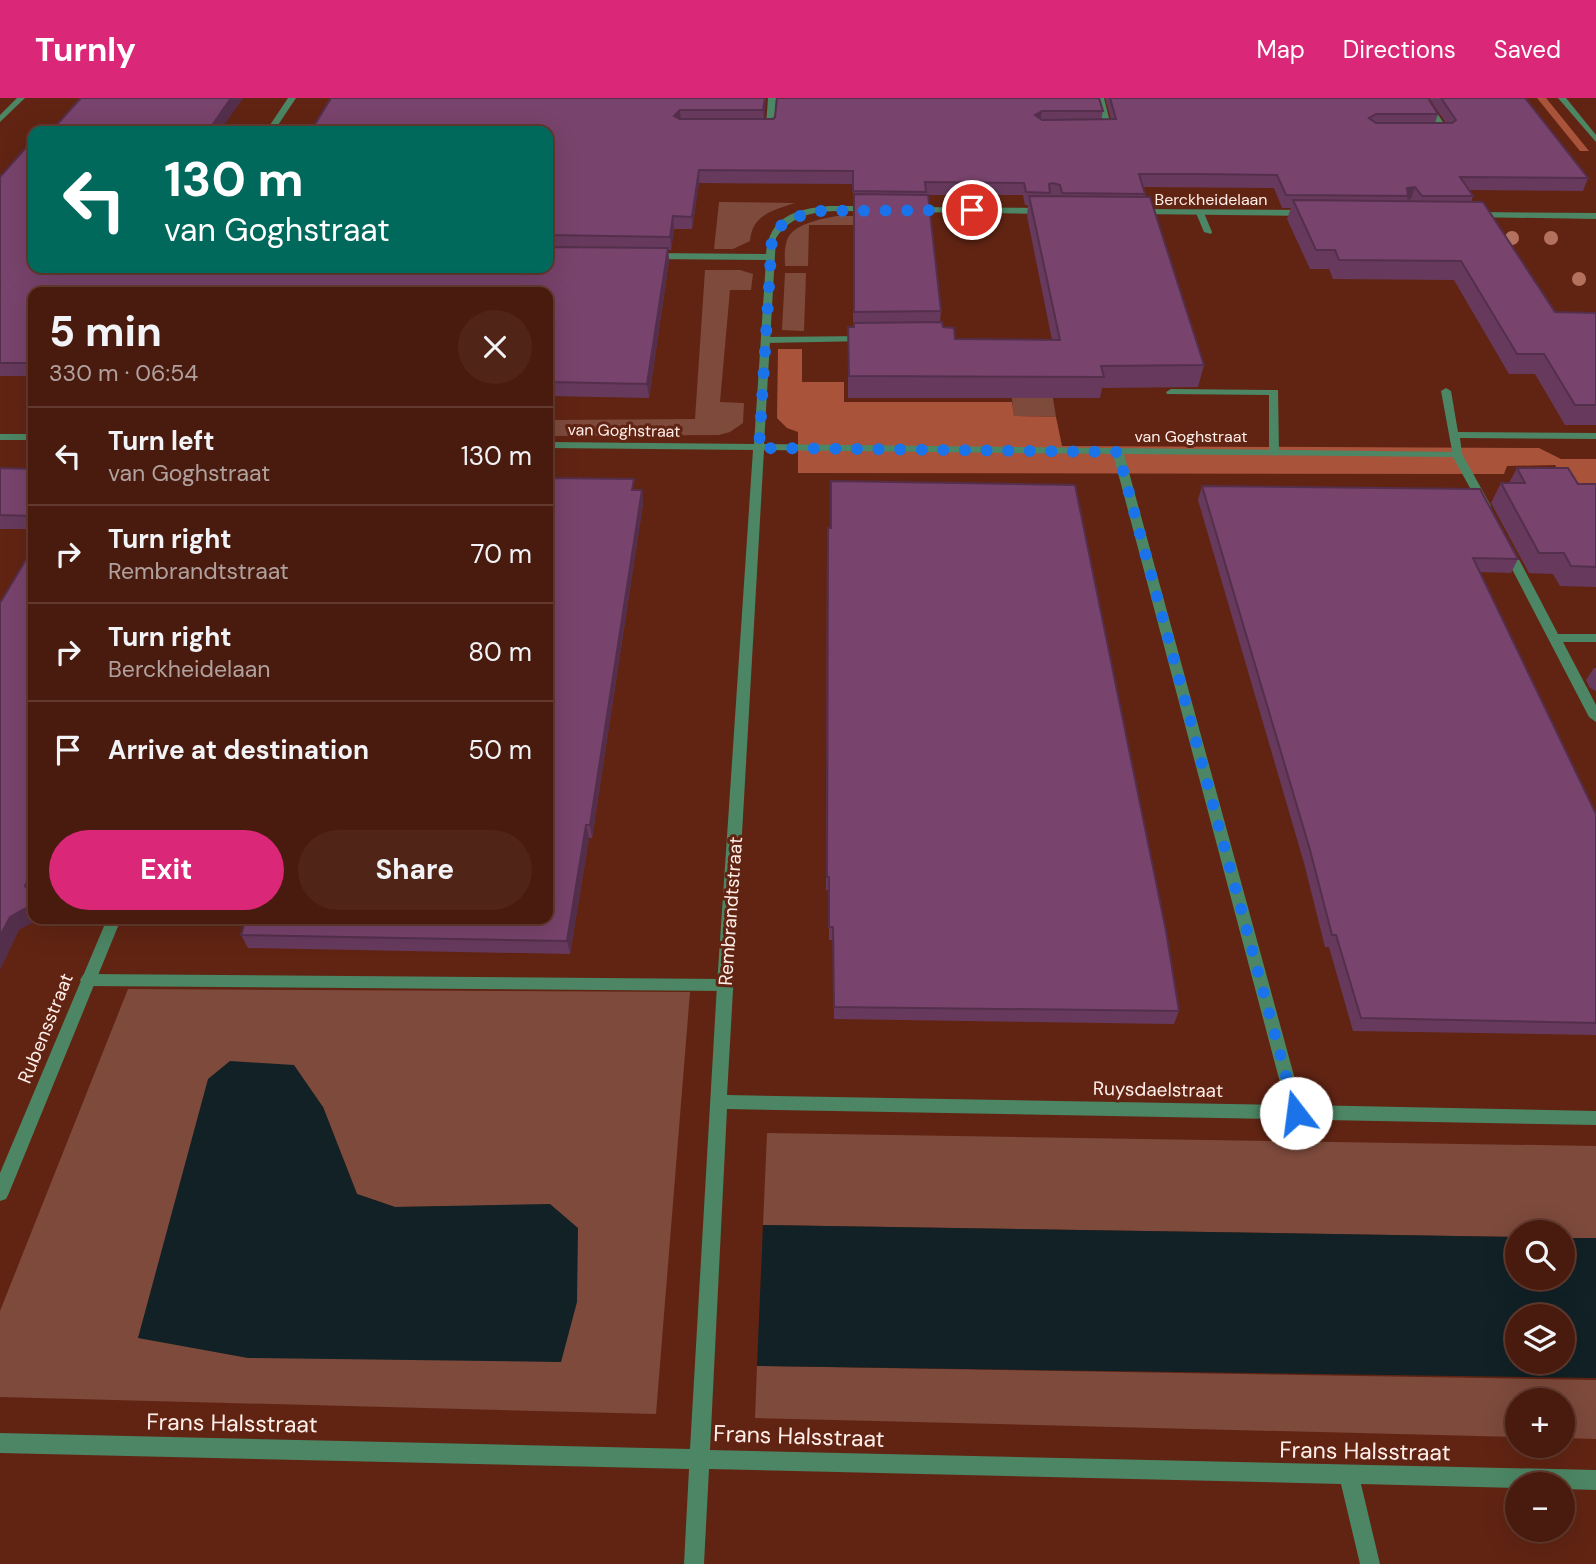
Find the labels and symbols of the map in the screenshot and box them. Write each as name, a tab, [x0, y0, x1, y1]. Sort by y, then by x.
pin	[942, 180, 1002, 240]
street label: Berckheidelaan	[1155, 189, 1267, 210]
street label: van Goghstraat	[567, 419, 681, 442]
street label: van Goghstraat	[1135, 426, 1247, 447]
street label: Rembrandtstraat	[713, 836, 748, 986]
street label: Rubensstraat	[12, 969, 79, 1087]
street label: Ruysdaelstraat	[1093, 1076, 1223, 1103]
position arrow	[1259, 1076, 1333, 1150]
street label: Frans Halsstraat	[146, 1407, 318, 1439]
street label: Frans Halsstraat	[713, 1418, 885, 1454]
street label: Frans Halsstraat	[1279, 1435, 1451, 1467]

